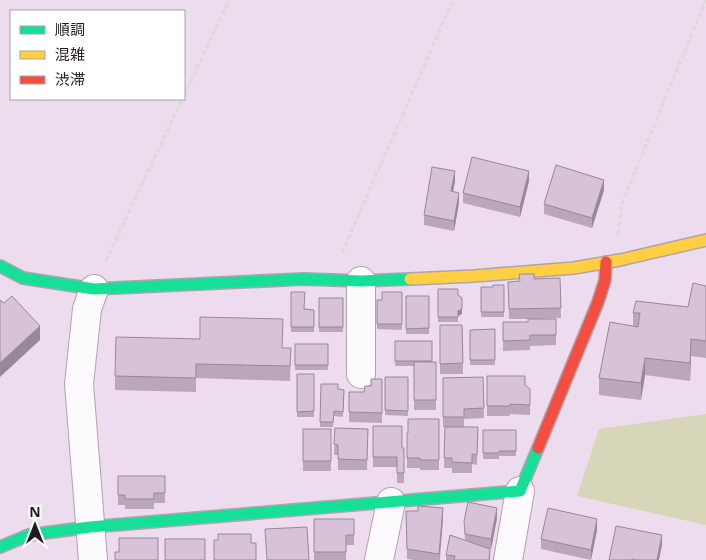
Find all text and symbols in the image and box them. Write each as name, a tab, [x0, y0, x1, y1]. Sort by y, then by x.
legend	[10, 10, 185, 100]
text: 順調	[55, 19, 85, 39]
text: 混雑	[55, 44, 85, 64]
text: 渋滞	[55, 69, 85, 89]
north arrow	[10, 500, 60, 550]
text: N	[29, 502, 41, 521]

